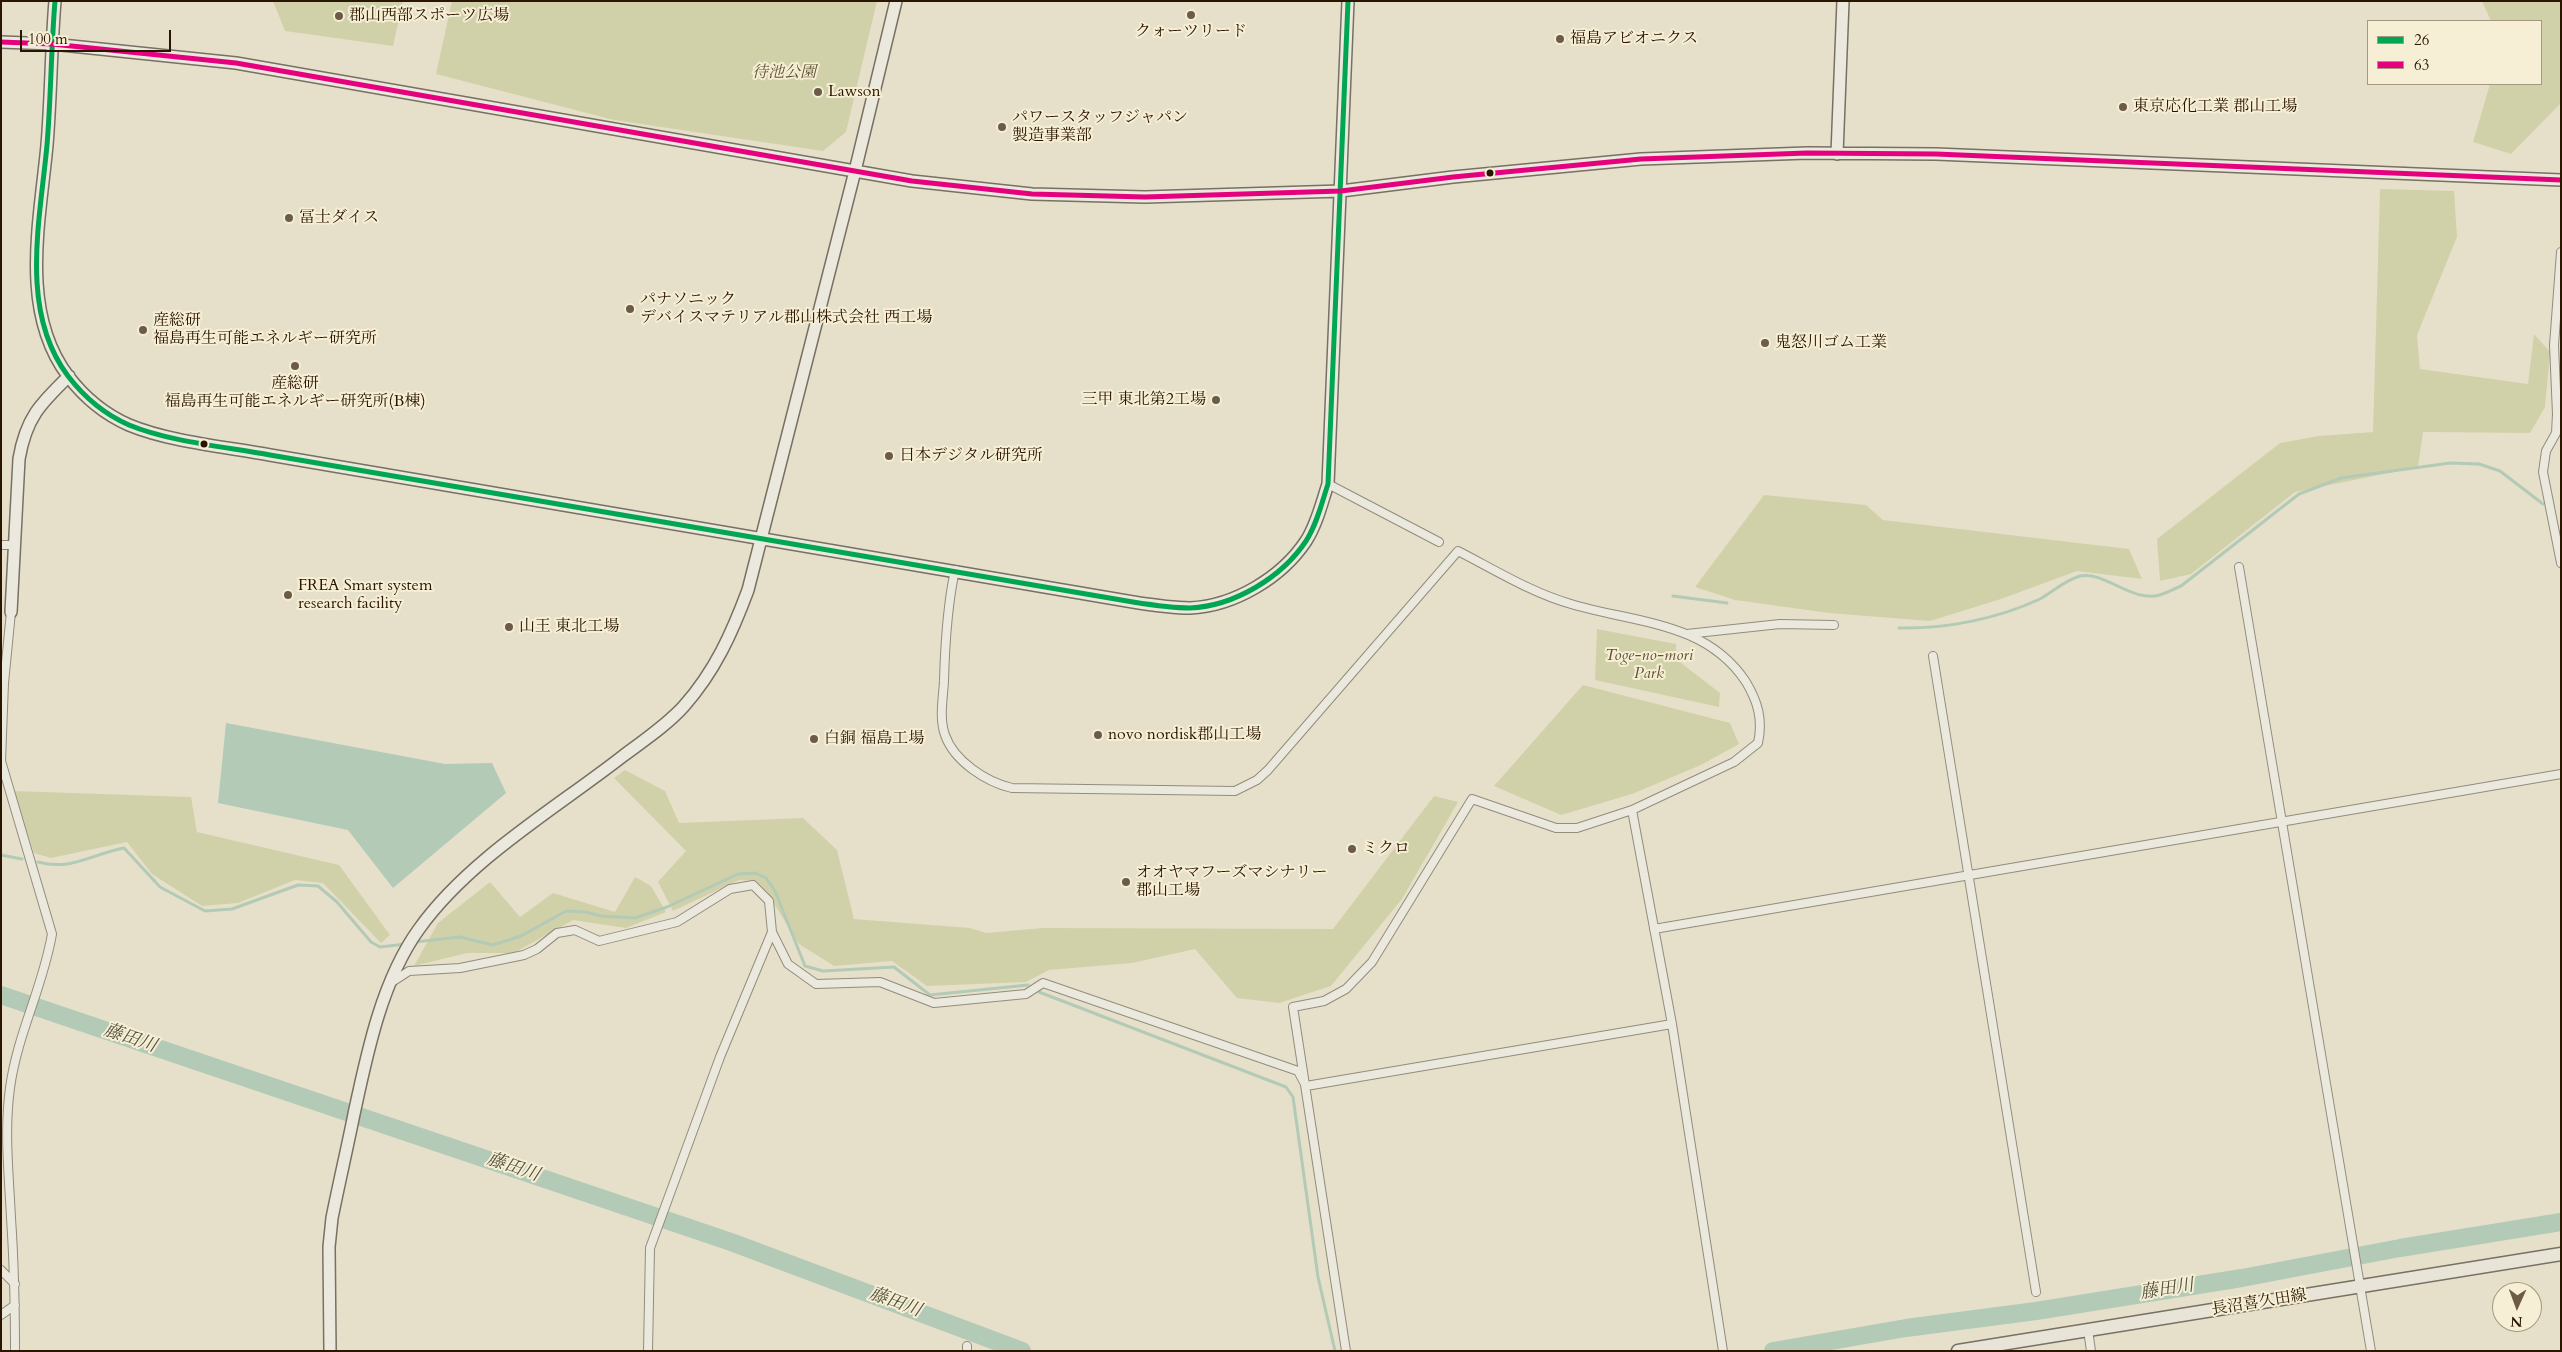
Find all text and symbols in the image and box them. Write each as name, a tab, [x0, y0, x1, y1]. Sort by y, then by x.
place label: 郡山西部スポーツ広場	[349, 6, 509, 26]
marker: クォーツリード	[1185, 9, 1197, 21]
marker: 郡山西部スポーツ広場	[333, 10, 345, 22]
scale bar	[22, 20, 174, 52]
legend	[2367, 20, 2542, 85]
place label: クォーツリード	[1135, 22, 1247, 42]
text: 100 m	[28, 29, 68, 49]
place label: 福島アビオニクス	[1570, 29, 1698, 49]
text: 26	[2414, 30, 2429, 50]
marker: 福島アビオニクス	[1554, 33, 1566, 45]
text: 63	[2414, 55, 2429, 75]
park label: 待池公園	[752, 63, 816, 83]
place label: Lawson	[828, 82, 881, 102]
marker: Lawson	[812, 86, 824, 98]
place label: 東京応化工業 郡山工場	[2133, 97, 2297, 117]
marker: 東京応化工業 郡山工場	[2117, 101, 2129, 113]
place label: パワースタッフジャパン 製造事業部	[1012, 108, 1188, 146]
marker: パワースタッフジャパン 製造事業部	[996, 121, 1008, 133]
unlabelled marker	[1485, 168, 1495, 178]
place label: 冨士ダイス	[299, 208, 379, 228]
marker: 冨士ダイス	[283, 212, 295, 224]
place label: パナソニック デバイスマテリアル郡山株式会社 西工場	[640, 290, 932, 328]
marker: パナソニック デバイスマテリアル郡山株式会社 西工場	[624, 303, 636, 315]
place label: 産総研 福島再生可能エネルギー研究所	[153, 311, 377, 349]
marker: 産総研 福島再生可能エネルギー研究所	[137, 324, 149, 336]
place label: 鬼怒川ゴム工業	[1775, 333, 1887, 353]
marker: 鬼怒川ゴム工業	[1759, 337, 1771, 349]
marker: 産総研 福島再生可能エネルギー研究所(B棟)	[289, 360, 301, 372]
place label: 産総研 福島再生可能エネルギー研究所(B棟)	[164, 374, 426, 412]
place label: 三甲 東北第2工場	[1082, 390, 1206, 410]
marker: 三甲 東北第2工場	[1210, 394, 1222, 406]
unlabelled marker	[199, 439, 209, 449]
place label: 日本デジタル研究所	[899, 446, 1043, 466]
marker: 日本デジタル研究所	[883, 450, 895, 462]
place label: FREA Smart system research facility	[298, 576, 432, 614]
marker: FREA Smart system research facility	[282, 589, 294, 601]
place label: 山王 東北工場	[519, 617, 619, 637]
marker: 山王 東北工場	[503, 621, 515, 633]
park label: Toge-no-mori Park	[1605, 646, 1693, 684]
place label: novo nordisk郡山工場	[1108, 725, 1261, 745]
place label: 白銅 福島工場	[824, 729, 924, 749]
marker: novo nordisk郡山工場	[1092, 729, 1104, 741]
marker: 白銅 福島工場	[808, 733, 820, 745]
place label: ミクロ	[1362, 839, 1410, 859]
marker: ミクロ	[1346, 843, 1358, 855]
place label: オオヤマフーズマシナリー 郡山工場	[1136, 863, 1328, 901]
marker: オオヤマフーズマシナリー 郡山工場	[1120, 876, 1132, 888]
water label: 藤田川	[101, 1020, 159, 1058]
water label: 藤田川	[484, 1149, 542, 1187]
water label: 藤田川	[2139, 1275, 2195, 1305]
north arrow	[2492, 1282, 2542, 1332]
water label: 藤田川	[866, 1284, 924, 1322]
street label: 長沼喜久田線	[2210, 1286, 2308, 1320]
text: N	[2510, 1312, 2523, 1331]

